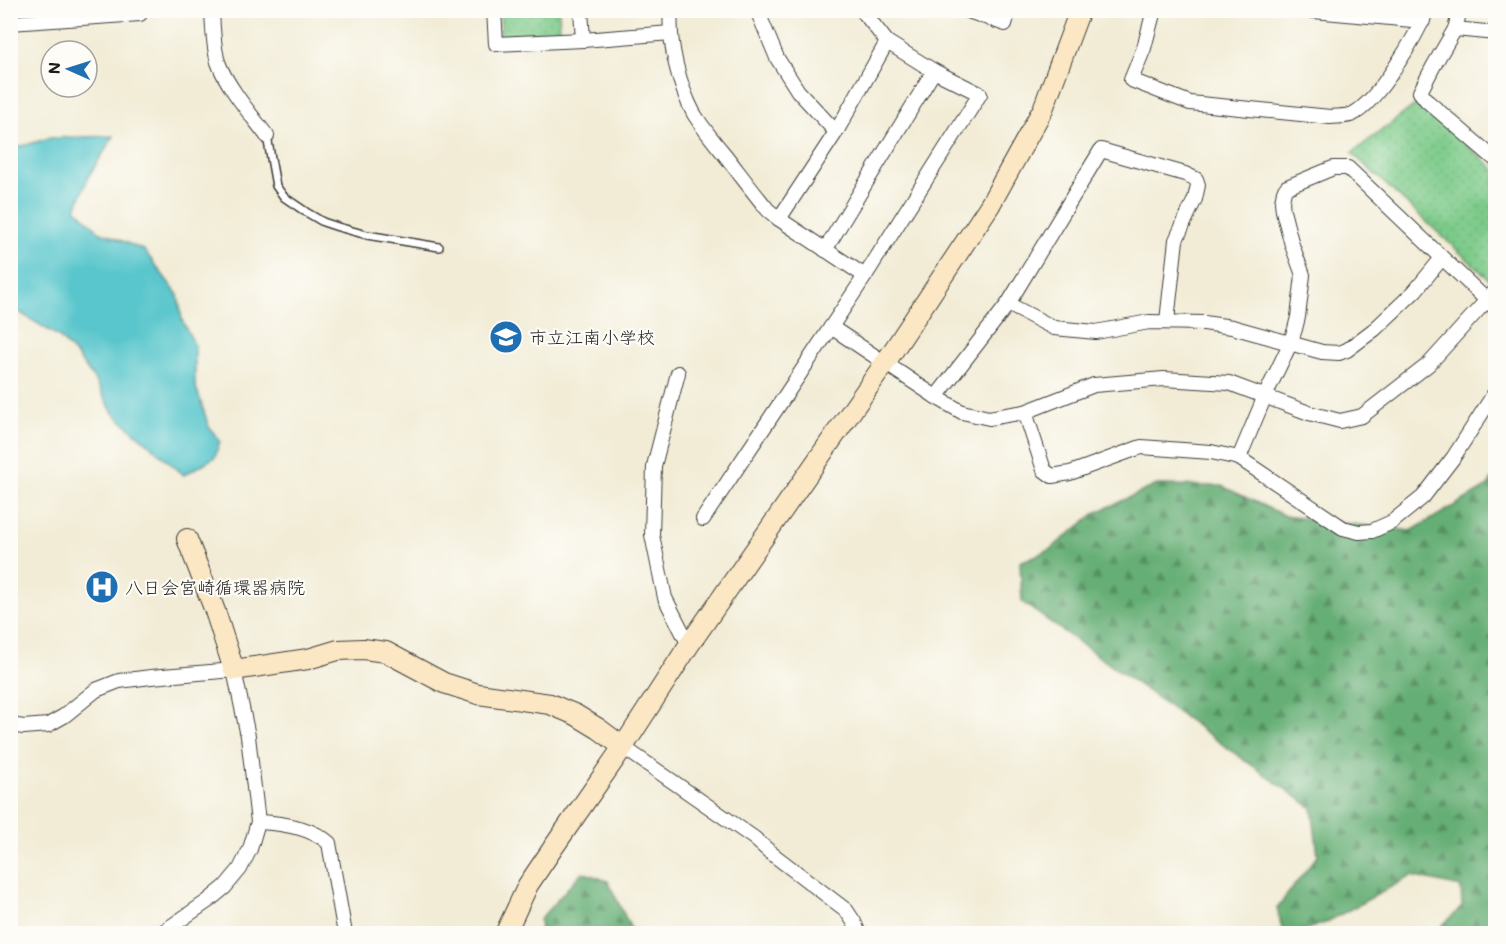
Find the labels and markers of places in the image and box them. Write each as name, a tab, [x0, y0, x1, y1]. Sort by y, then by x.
school or university icon: 市立江南小学校	[488, 319, 524, 355]
place label: 市立江南小学校	[529, 325, 655, 349]
hospital icon: 八日会宮崎循環器病院	[84, 569, 120, 605]
place label: 八日会宮崎循環器病院	[125, 575, 305, 599]

